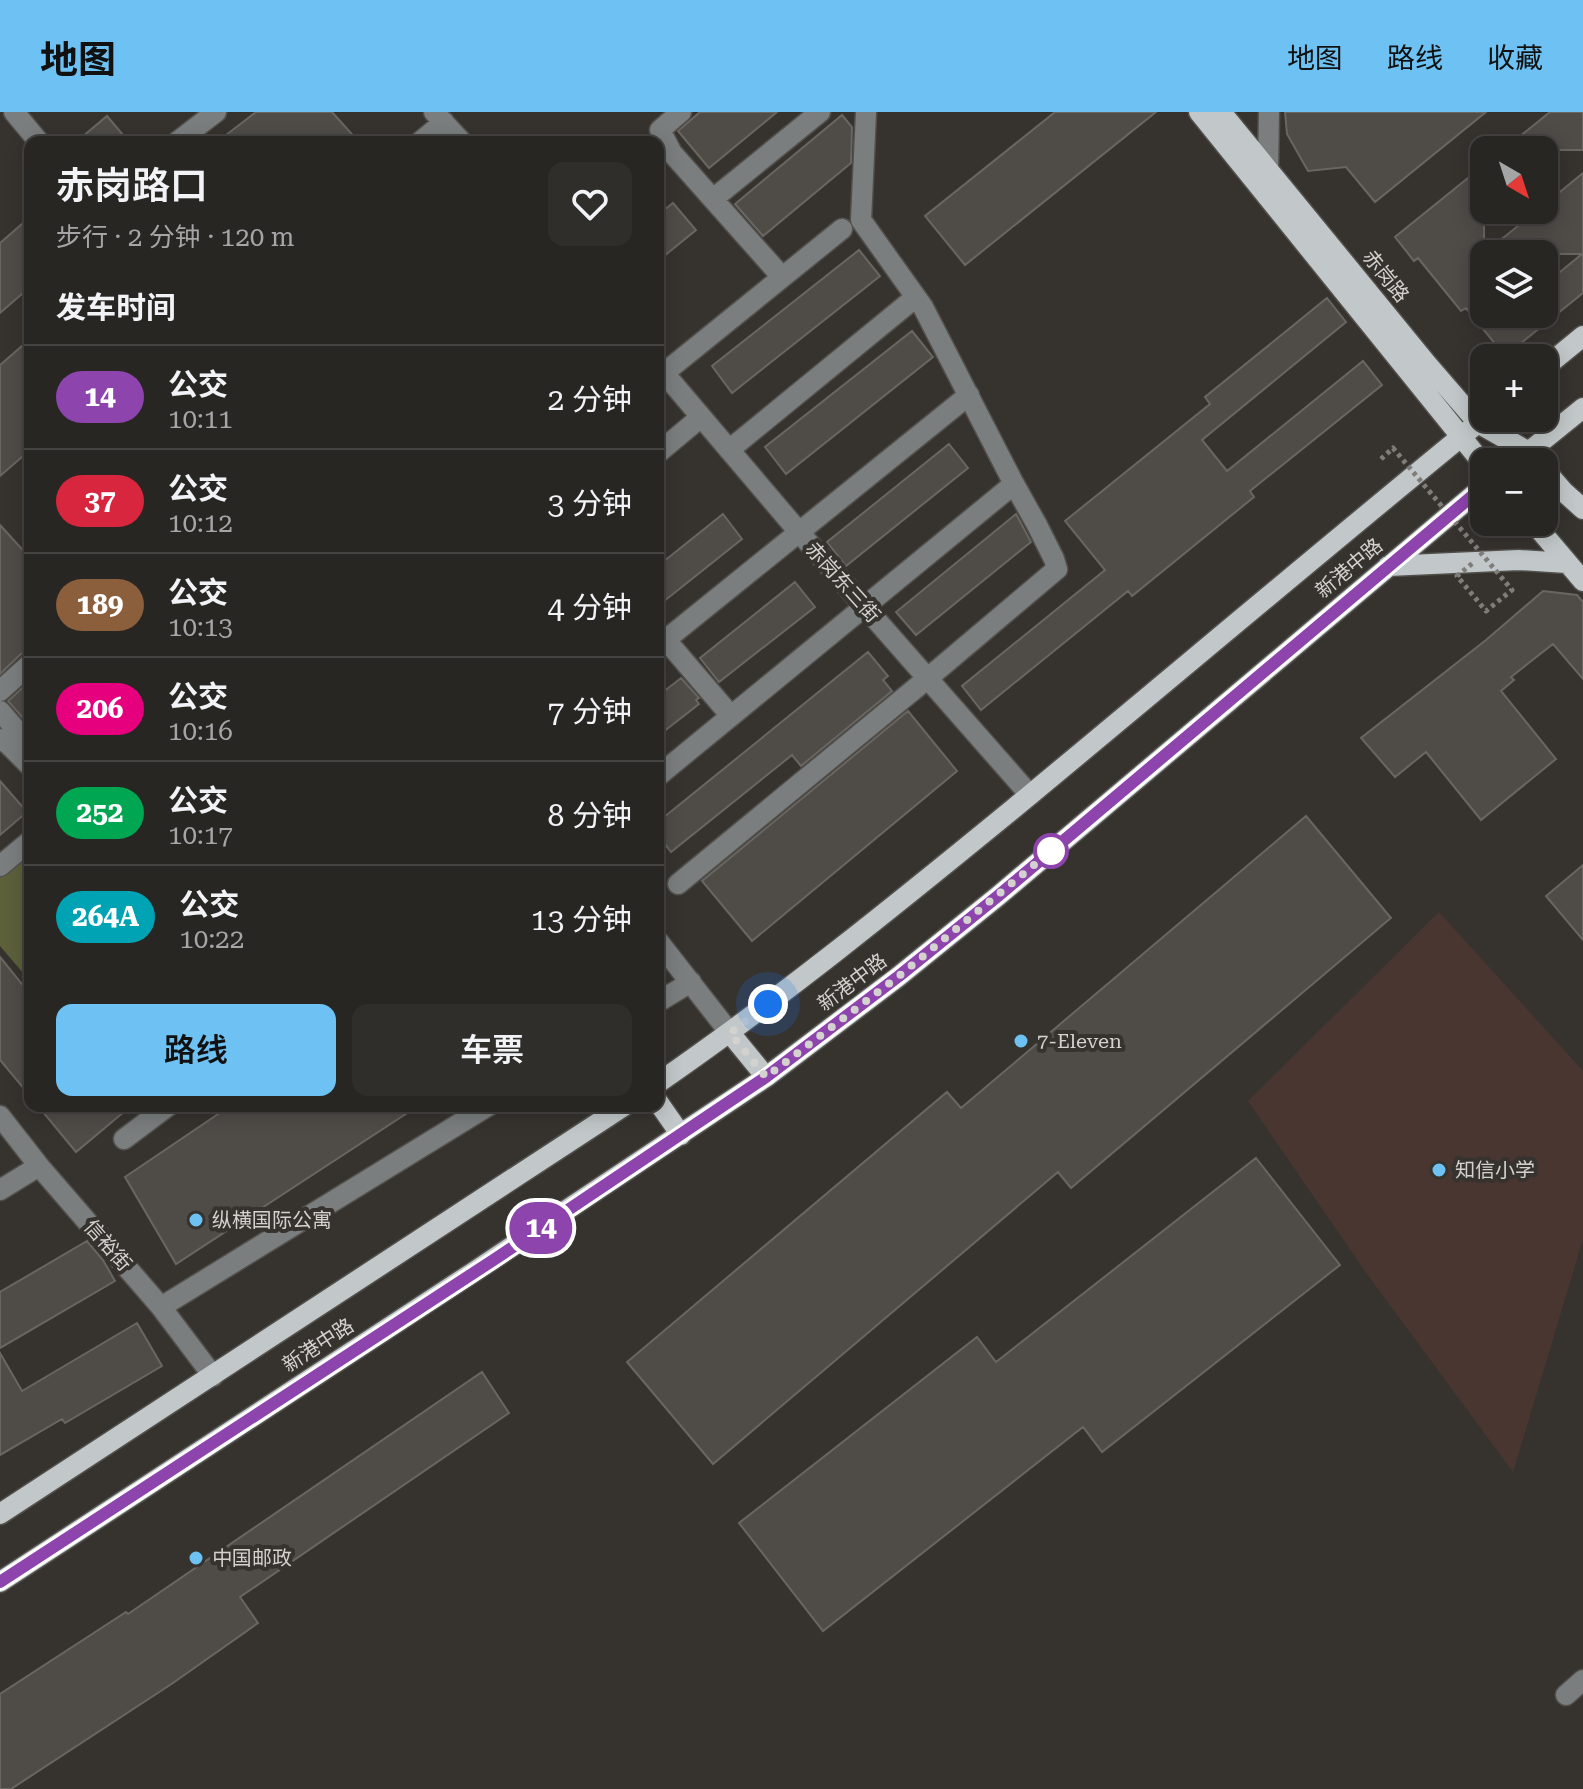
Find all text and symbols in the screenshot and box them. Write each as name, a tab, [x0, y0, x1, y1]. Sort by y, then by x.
text: 地图	[40, 38, 116, 82]
text: 地图	[1287, 42, 1343, 75]
text: 路线	[1387, 42, 1443, 75]
text: 收藏	[1487, 42, 1543, 75]
north arrow	[1470, 136, 1558, 224]
map controls	[1470, 136, 1558, 536]
button: heart	[548, 162, 632, 246]
text: 赤岗路口	[56, 164, 208, 208]
text: 步行 · 2 分钟 · 120 m	[56, 222, 295, 252]
button: layers	[1470, 240, 1558, 328]
street label: 赤岗路	[1358, 245, 1414, 307]
text: 发车时间	[56, 290, 176, 325]
button: +	[1470, 344, 1558, 432]
text: 公交	[168, 367, 228, 402]
text: 14	[84, 380, 116, 413]
text: 2 分钟	[548, 382, 632, 417]
text: 10:11	[168, 404, 233, 434]
button: −	[1470, 448, 1558, 536]
text: 公交	[168, 471, 228, 506]
text: 37	[84, 484, 116, 517]
text: 3 分钟	[548, 486, 632, 521]
text: 10:12	[168, 508, 233, 538]
street label: 新港中路	[1311, 533, 1387, 603]
street label: 赤岗东三街	[801, 537, 885, 627]
text: 公交	[168, 575, 228, 610]
text: 189	[76, 588, 124, 621]
text: 4 分钟	[548, 590, 632, 625]
text: 10:13	[168, 612, 233, 642]
text: 公交	[168, 679, 228, 714]
text: 206	[76, 692, 124, 725]
text: 7 分钟	[548, 694, 632, 729]
text: 10:16	[168, 716, 233, 746]
text: 公交	[168, 783, 228, 818]
text: 252	[76, 796, 124, 829]
text: 8 分钟	[548, 798, 632, 833]
text: 10:17	[168, 820, 233, 850]
unlabelled marker	[1034, 834, 1068, 868]
text: 公交	[179, 887, 239, 922]
text: 264A	[72, 900, 139, 933]
text: 13 分钟	[531, 902, 632, 937]
text: 10:22	[179, 924, 244, 954]
street label: 新港中路	[813, 948, 891, 1016]
your location	[748, 984, 788, 1024]
button: 路线	[56, 1004, 336, 1096]
button: 车票	[352, 1004, 632, 1096]
place label: 7-Eleven	[1037, 1029, 1122, 1053]
marker: 7-Eleven	[1012, 1032, 1030, 1050]
place label: 知信小学	[1455, 1158, 1535, 1182]
marker: 知信小学	[1430, 1161, 1448, 1179]
line badge: 14	[505, 1202, 577, 1254]
place label: 纵横国际公寓	[212, 1208, 332, 1232]
marker: 纵横国际公寓	[187, 1211, 205, 1229]
text: 14	[525, 1211, 557, 1244]
street label: 信裕街	[79, 1214, 137, 1276]
street label: 新港中路	[278, 1313, 358, 1377]
place label: 中国邮政	[212, 1546, 292, 1570]
marker: 中国邮政	[187, 1549, 205, 1567]

